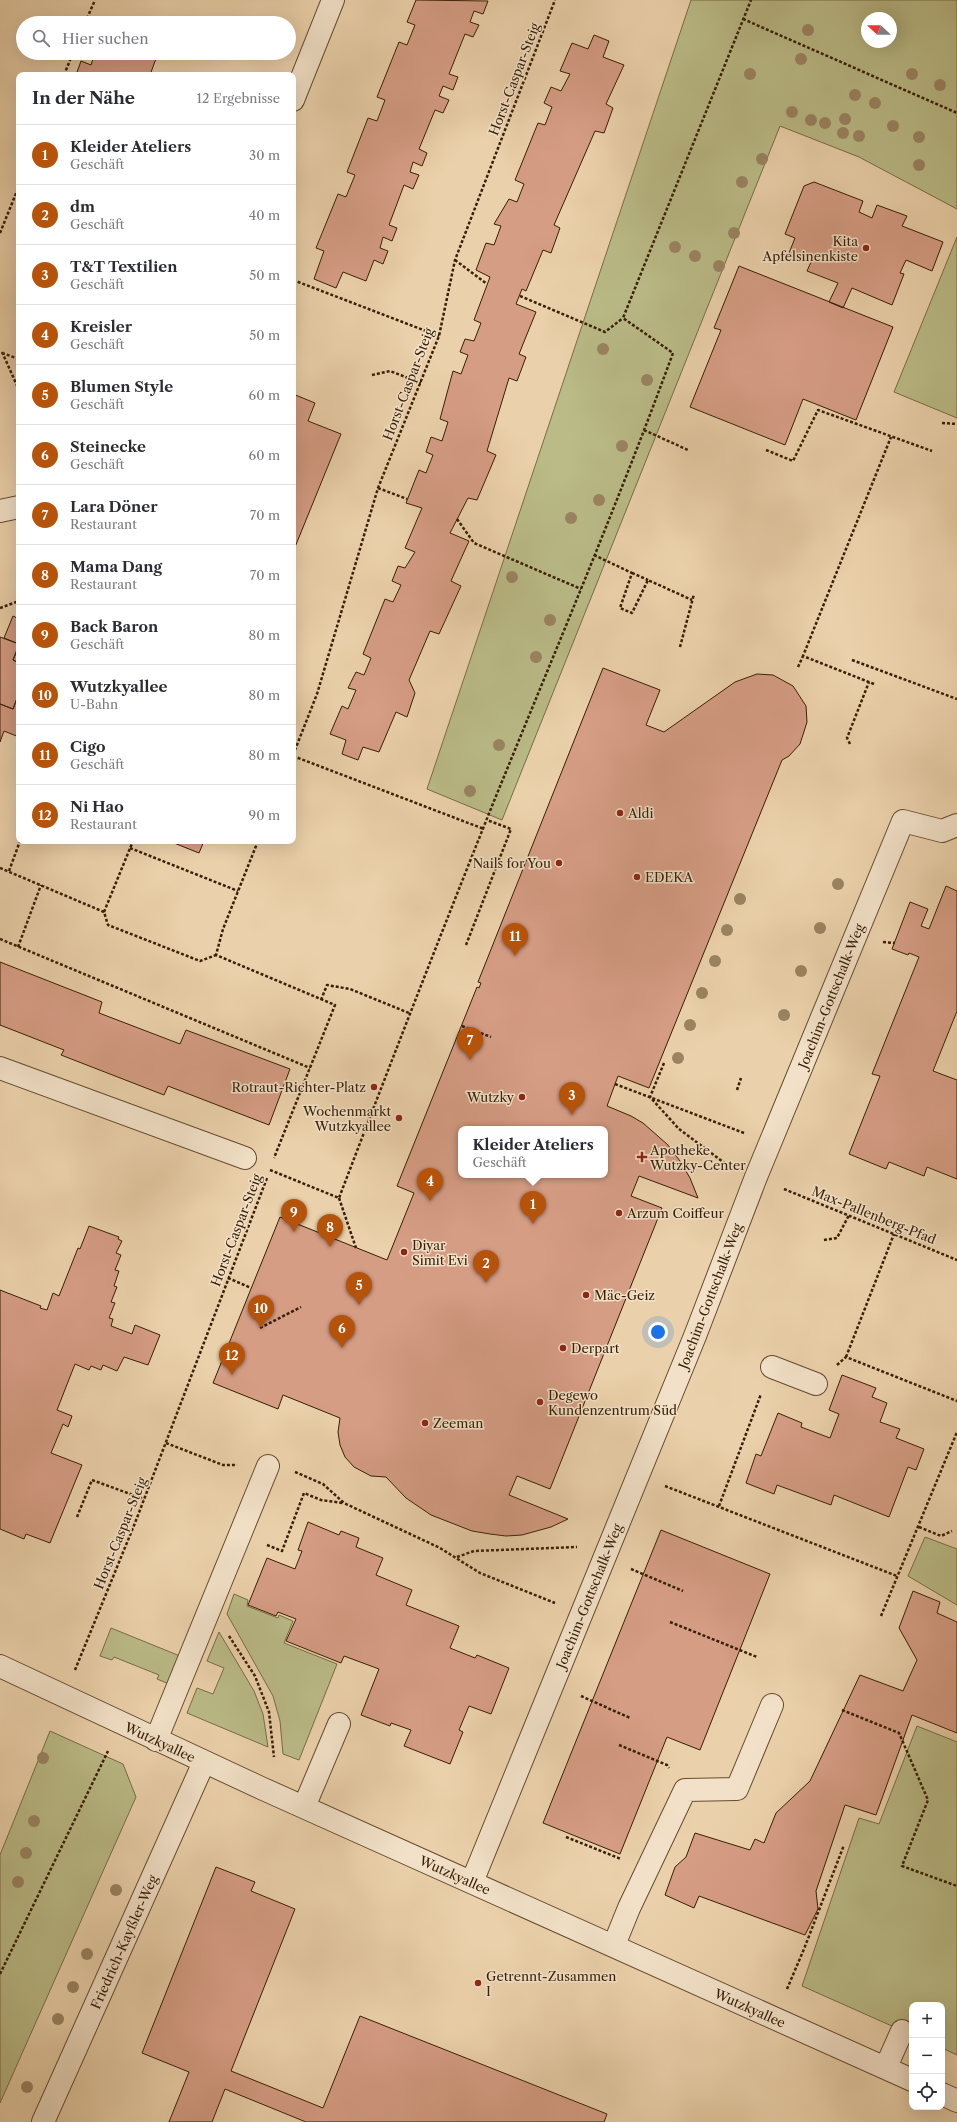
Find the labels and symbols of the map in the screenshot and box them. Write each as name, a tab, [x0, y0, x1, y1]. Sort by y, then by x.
north arrow	[861, 12, 897, 48]
street label: Horst-Caspar-Steig	[485, 20, 543, 138]
place label: Kita Apfelsinenkiste	[762, 233, 858, 264]
marker: Kita Apfelsinenkiste	[861, 243, 871, 253]
street label: Horst-Caspar-Steig	[379, 325, 437, 443]
place label: Aldi	[627, 805, 653, 821]
marker: Aldi	[615, 808, 625, 818]
place label: Nails for You	[472, 855, 551, 871]
marker: Nails for You	[554, 858, 564, 868]
place label: EDEKA	[645, 869, 693, 885]
marker: EDEKA	[632, 872, 642, 882]
street label: Joachim-Gottschalk-Weg	[794, 921, 867, 1073]
pin: 11	[502, 923, 528, 956]
pin: 7	[457, 1027, 483, 1060]
place label: Rotraut-Richter-Platz	[232, 1079, 366, 1095]
marker: Rotraut-Richter-Platz	[369, 1082, 379, 1092]
pin: 3	[559, 1082, 585, 1115]
place label: Wutzky	[466, 1089, 515, 1105]
marker: Wutzky	[517, 1092, 527, 1102]
place label: Wochenmarkt Wutzkyallee	[302, 1103, 391, 1134]
marker: Wochenmarkt Wutzkyallee	[394, 1113, 404, 1123]
place label: Apotheke Wutzky-Center	[649, 1142, 746, 1173]
marker: Apotheke Wutzky-Center	[637, 1152, 647, 1162]
pin: 4	[417, 1168, 443, 1201]
street label: Horst-Caspar-Steig	[207, 1171, 265, 1289]
street label: Max-Pallenberg-Pfad	[810, 1183, 939, 1247]
pin: 1	[520, 1191, 546, 1224]
pin: 9	[281, 1199, 307, 1232]
place label: Arzum Coiffeur	[626, 1205, 724, 1221]
marker: Arzum Coiffeur	[614, 1208, 624, 1218]
pin: 8	[317, 1214, 343, 1247]
street label: Joachim-Gottschalk-Weg	[674, 1221, 745, 1373]
place label: Diyar Simit Evi	[412, 1237, 468, 1268]
marker: Diyar Simit Evi	[399, 1247, 409, 1257]
pin: 2	[473, 1250, 499, 1283]
pin: 5	[346, 1272, 372, 1305]
place label: Mäc-Geiz	[594, 1287, 655, 1303]
marker: Mäc-Geiz	[581, 1290, 591, 1300]
pin: 10	[248, 1295, 274, 1328]
pin: 6	[329, 1315, 355, 1348]
your location	[648, 1322, 668, 1342]
place label: Derpart	[571, 1340, 620, 1356]
pin: 12	[219, 1342, 245, 1375]
marker: Derpart	[558, 1343, 568, 1353]
place label: Degewo Kundenzentrum Süd	[548, 1387, 677, 1418]
marker: Degewo Kundenzentrum Süd	[535, 1397, 545, 1407]
place label: Zeeman	[433, 1415, 483, 1431]
marker: Zeeman	[420, 1418, 430, 1428]
street label: Horst-Caspar-Steig	[90, 1475, 150, 1591]
street label: Joachim-Gottschalk-Weg	[552, 1521, 625, 1673]
street label: Wutzkyallee	[121, 1718, 198, 1765]
street label: Wutzkyallee	[416, 1852, 493, 1898]
street label: Friedrich-Kayßler-Weg	[87, 1872, 161, 2011]
place label: Getrennt-Zusammen I	[486, 1968, 616, 1999]
marker: Getrennt-Zusammen I	[473, 1978, 483, 1988]
street label: Wutzkyallee	[711, 1985, 788, 2031]

